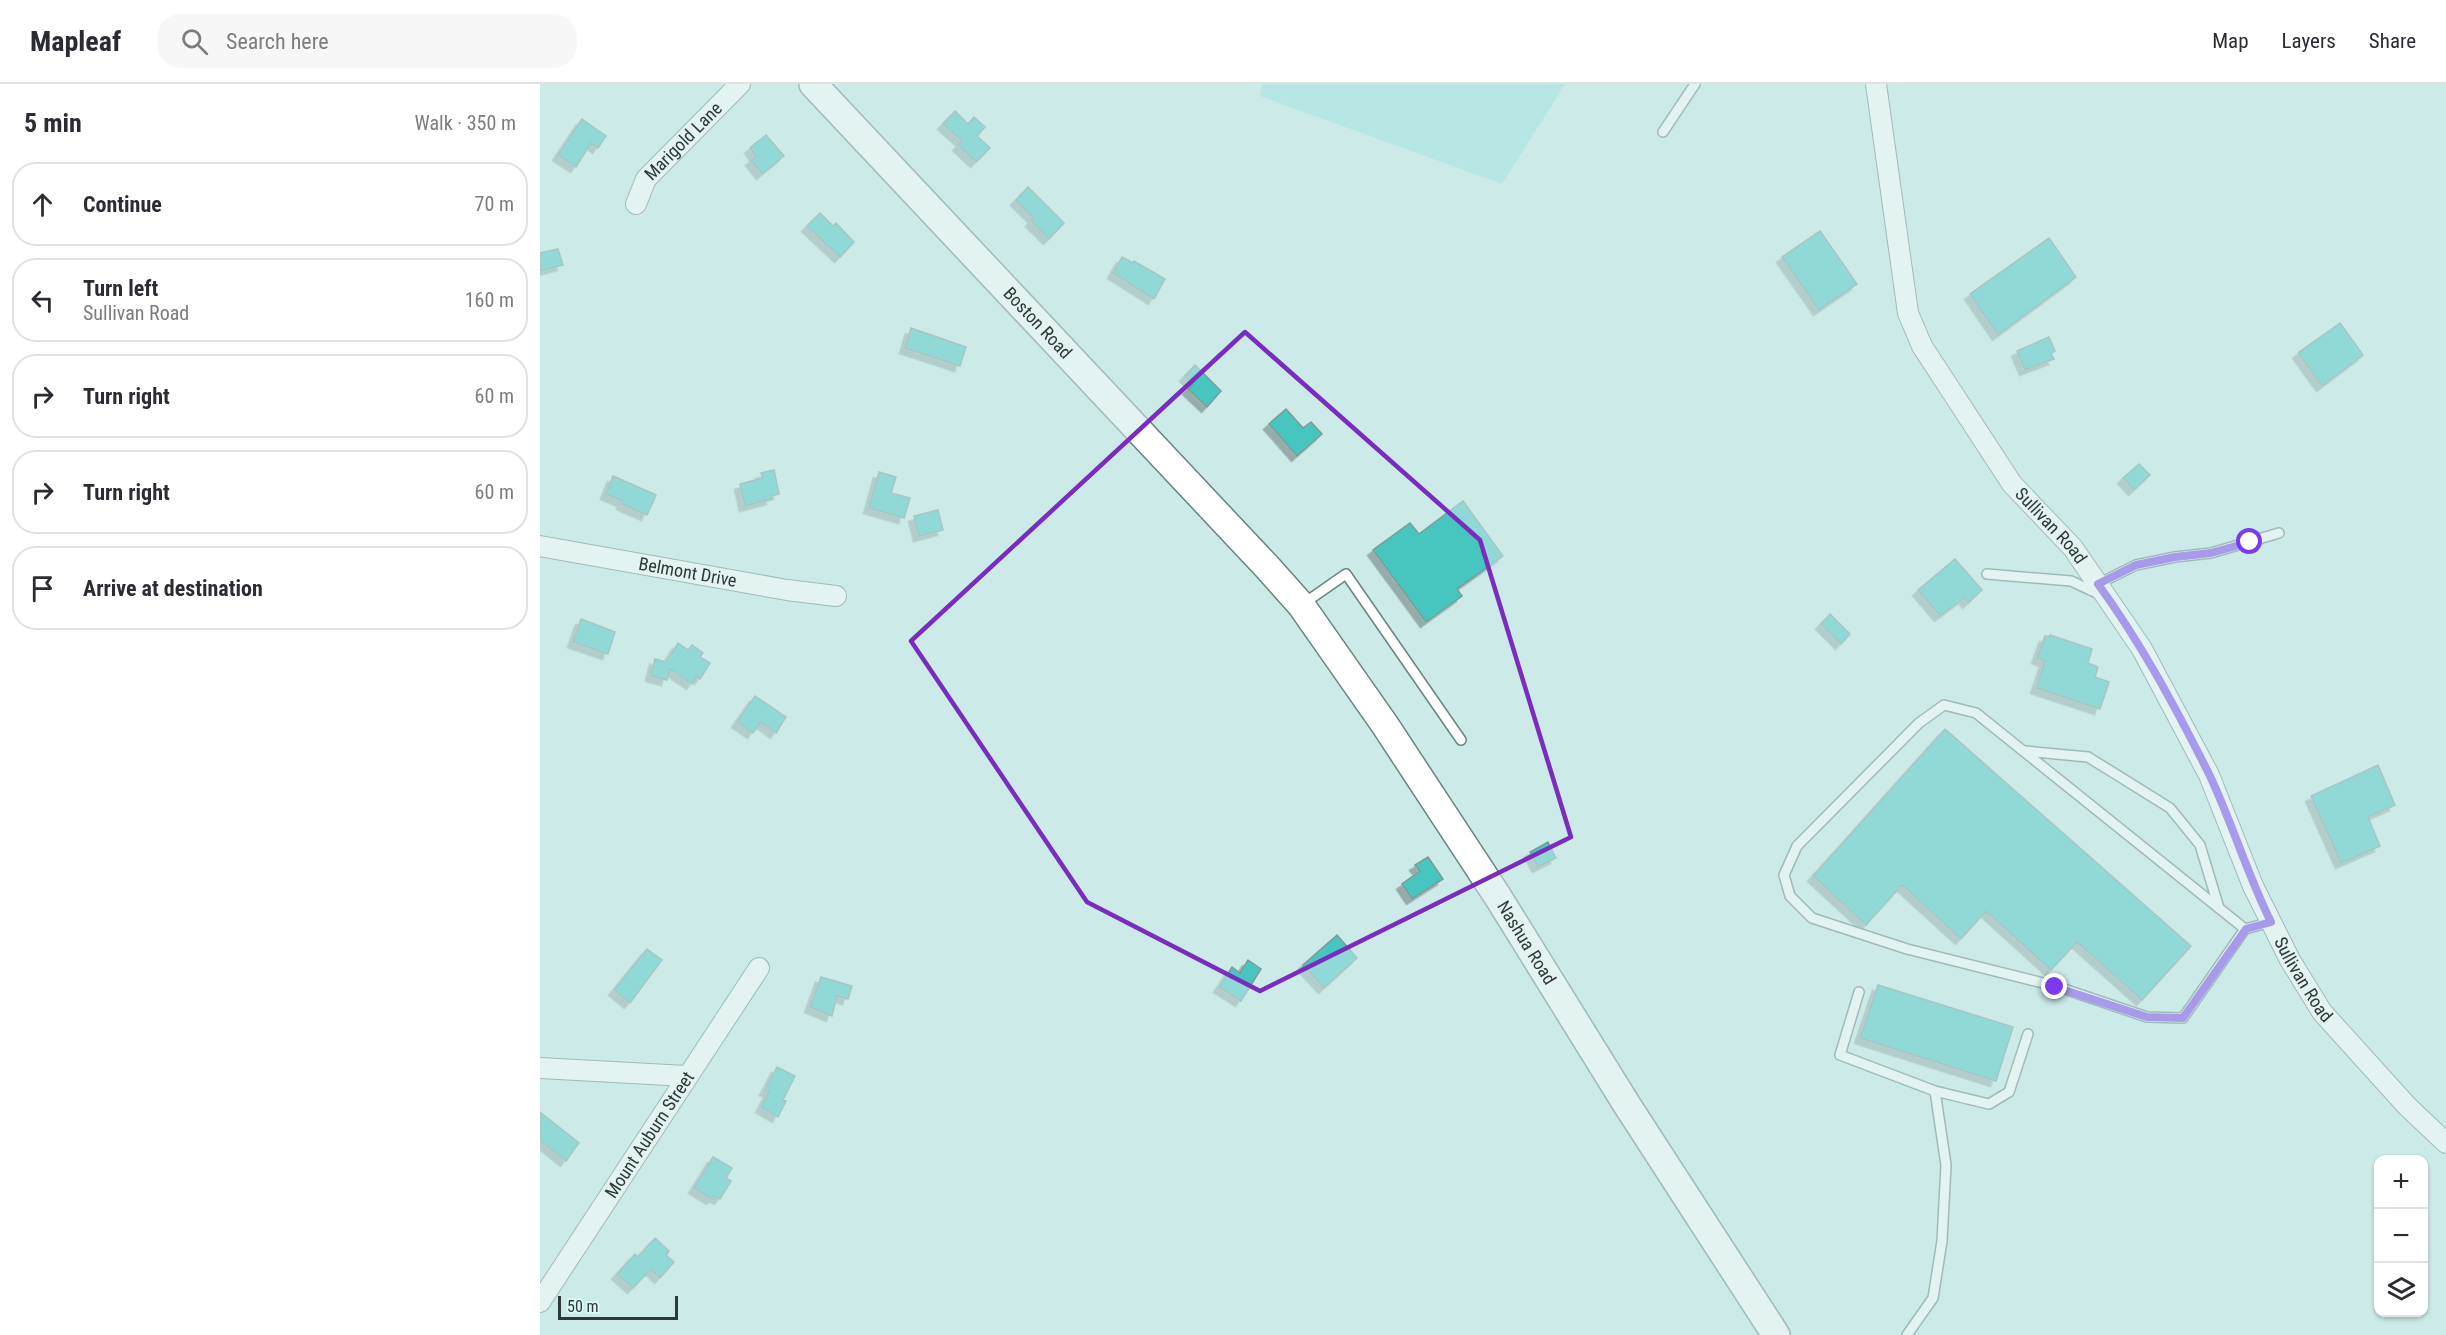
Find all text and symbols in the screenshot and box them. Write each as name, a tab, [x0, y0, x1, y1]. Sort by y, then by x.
search box	[157, 14, 577, 68]
text: Mapleaf	[30, 25, 121, 58]
icon: search	[178, 25, 211, 58]
text: Search here	[226, 29, 328, 54]
text: Map	[2212, 29, 2249, 53]
text: Layers	[2282, 29, 2336, 53]
text: Share	[2369, 29, 2416, 53]
street label: Marigold Lane	[640, 98, 726, 184]
text: 5 min	[24, 108, 82, 138]
text: Walk · 350 m	[415, 111, 516, 135]
icon: ahead	[26, 188, 59, 221]
text: Continue	[83, 192, 162, 217]
text: 70 m	[475, 192, 514, 216]
text: Turn left	[83, 276, 158, 301]
street label: Boston Road	[999, 283, 1077, 363]
icon: left	[26, 284, 59, 317]
text: 160 m	[465, 288, 514, 312]
text: Sullivan Road	[83, 301, 189, 325]
icon: right	[26, 380, 59, 413]
text: Turn right	[83, 384, 170, 409]
text: 60 m	[475, 384, 514, 408]
icon: right	[26, 476, 59, 509]
text: Turn right	[83, 480, 170, 505]
text: 60 m	[475, 480, 514, 504]
street label: Sullivan Road	[2011, 483, 2091, 567]
route start	[2236, 528, 2262, 554]
street label: Belmont Drive	[637, 553, 738, 591]
icon: arrive	[26, 572, 59, 605]
text: Arrive at destination	[83, 576, 263, 601]
street label: Nashua Road	[1493, 897, 1561, 988]
street label: Sullivan Road	[2270, 933, 2337, 1026]
route end	[2041, 973, 2067, 999]
street label: Mount Auburn Street	[600, 1067, 698, 1202]
map controls	[2374, 1155, 2428, 1317]
button: +	[2374, 1155, 2428, 1209]
button: −	[2374, 1209, 2428, 1263]
button: layers	[2374, 1263, 2428, 1317]
scale bar	[558, 1293, 678, 1320]
text: 50 m	[567, 1297, 599, 1316]

